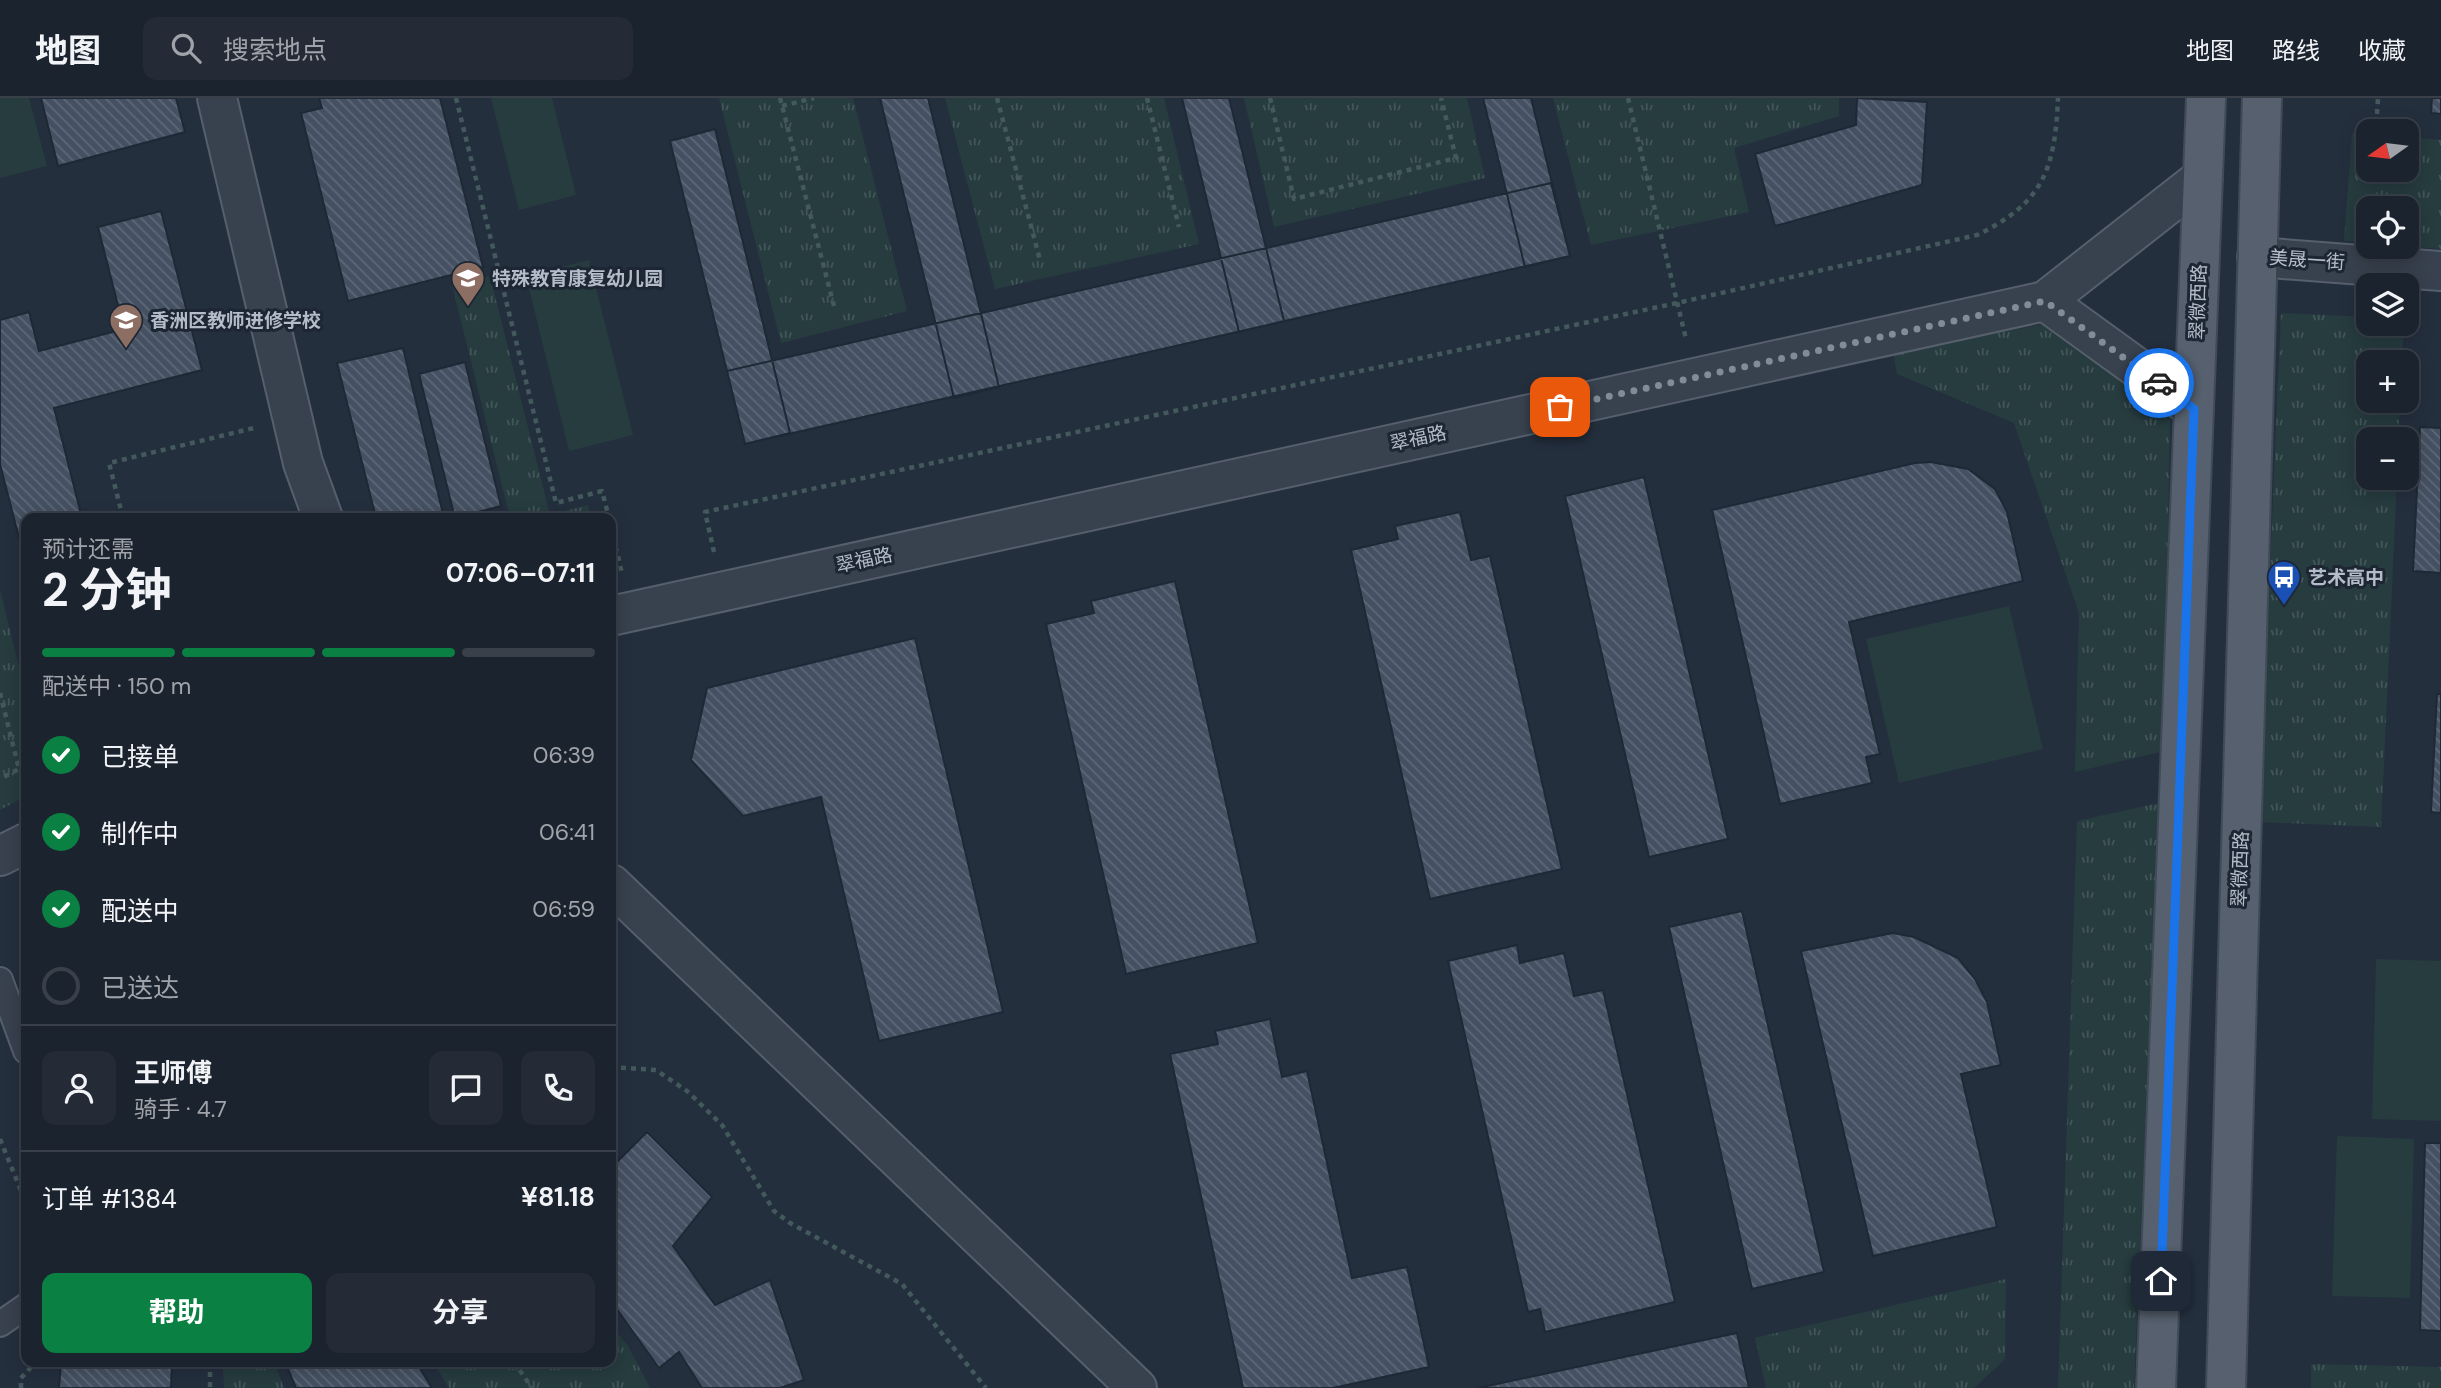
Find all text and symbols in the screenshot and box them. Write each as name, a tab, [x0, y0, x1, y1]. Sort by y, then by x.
search box	[143, 17, 633, 80]
text: 地图	[35, 29, 101, 72]
icon: search	[167, 29, 205, 67]
text: 搜索地点	[223, 33, 327, 67]
text: 地图	[2186, 35, 2234, 66]
text: 路线	[2272, 35, 2320, 66]
text: 收藏	[2358, 35, 2406, 66]
north arrow	[2356, 119, 2418, 182]
map controls	[2356, 119, 2419, 490]
button: locate	[2356, 196, 2419, 259]
street label: 美晟一街	[2268, 245, 2346, 275]
school or university icon: 特殊教育康复幼儿园	[449, 259, 487, 308]
street label: 翠微西路	[2184, 264, 2212, 340]
place label: 特殊教育康复幼儿园	[492, 266, 663, 291]
button: layers	[2356, 273, 2419, 336]
school or university icon: 香洲区教师进修学校	[107, 301, 145, 350]
place label: 香洲区教师进修学校	[150, 308, 321, 333]
courier	[2124, 348, 2194, 418]
button: +	[2356, 350, 2419, 413]
icon: car	[2140, 364, 2178, 402]
pin	[1530, 377, 1590, 437]
icon: bag	[1541, 388, 1579, 426]
street label: 翠福路	[1388, 420, 1448, 456]
button: −	[2356, 427, 2419, 490]
text: 预计还需	[42, 534, 134, 564]
street label: 翠福路	[834, 542, 894, 578]
text: 07:06–07:11	[446, 556, 595, 590]
bus stop icon: 艺术高中	[2265, 558, 2303, 607]
text: 2 分钟	[42, 560, 171, 620]
place label: 艺术高中	[2308, 565, 2384, 590]
text: 配送中 · 150 m	[42, 671, 191, 701]
icon: check	[42, 736, 80, 774]
text: 已接单	[101, 740, 179, 774]
text: 06:39	[533, 740, 595, 770]
icon: check	[42, 813, 80, 851]
text: 制作中	[101, 817, 179, 851]
text: 06:41	[539, 817, 595, 847]
street label: 翠微西路	[2226, 831, 2254, 907]
icon: check	[42, 890, 80, 928]
text: 配送中	[101, 894, 179, 928]
text: 06:59	[532, 894, 595, 924]
text: 已送达	[101, 971, 179, 1005]
button: person	[42, 1051, 116, 1125]
button: chat	[429, 1051, 503, 1125]
button: phone	[521, 1051, 595, 1125]
text: 王师傅	[134, 1056, 212, 1090]
text: 骑手 · 4.7	[134, 1094, 227, 1124]
text: ¥81.18	[521, 1180, 595, 1214]
text: 订单 #1384	[42, 1182, 177, 1216]
pin	[2131, 1251, 2191, 1311]
icon: home	[2142, 1262, 2180, 1300]
button: 帮助	[42, 1273, 312, 1353]
button: 分享	[326, 1273, 595, 1353]

